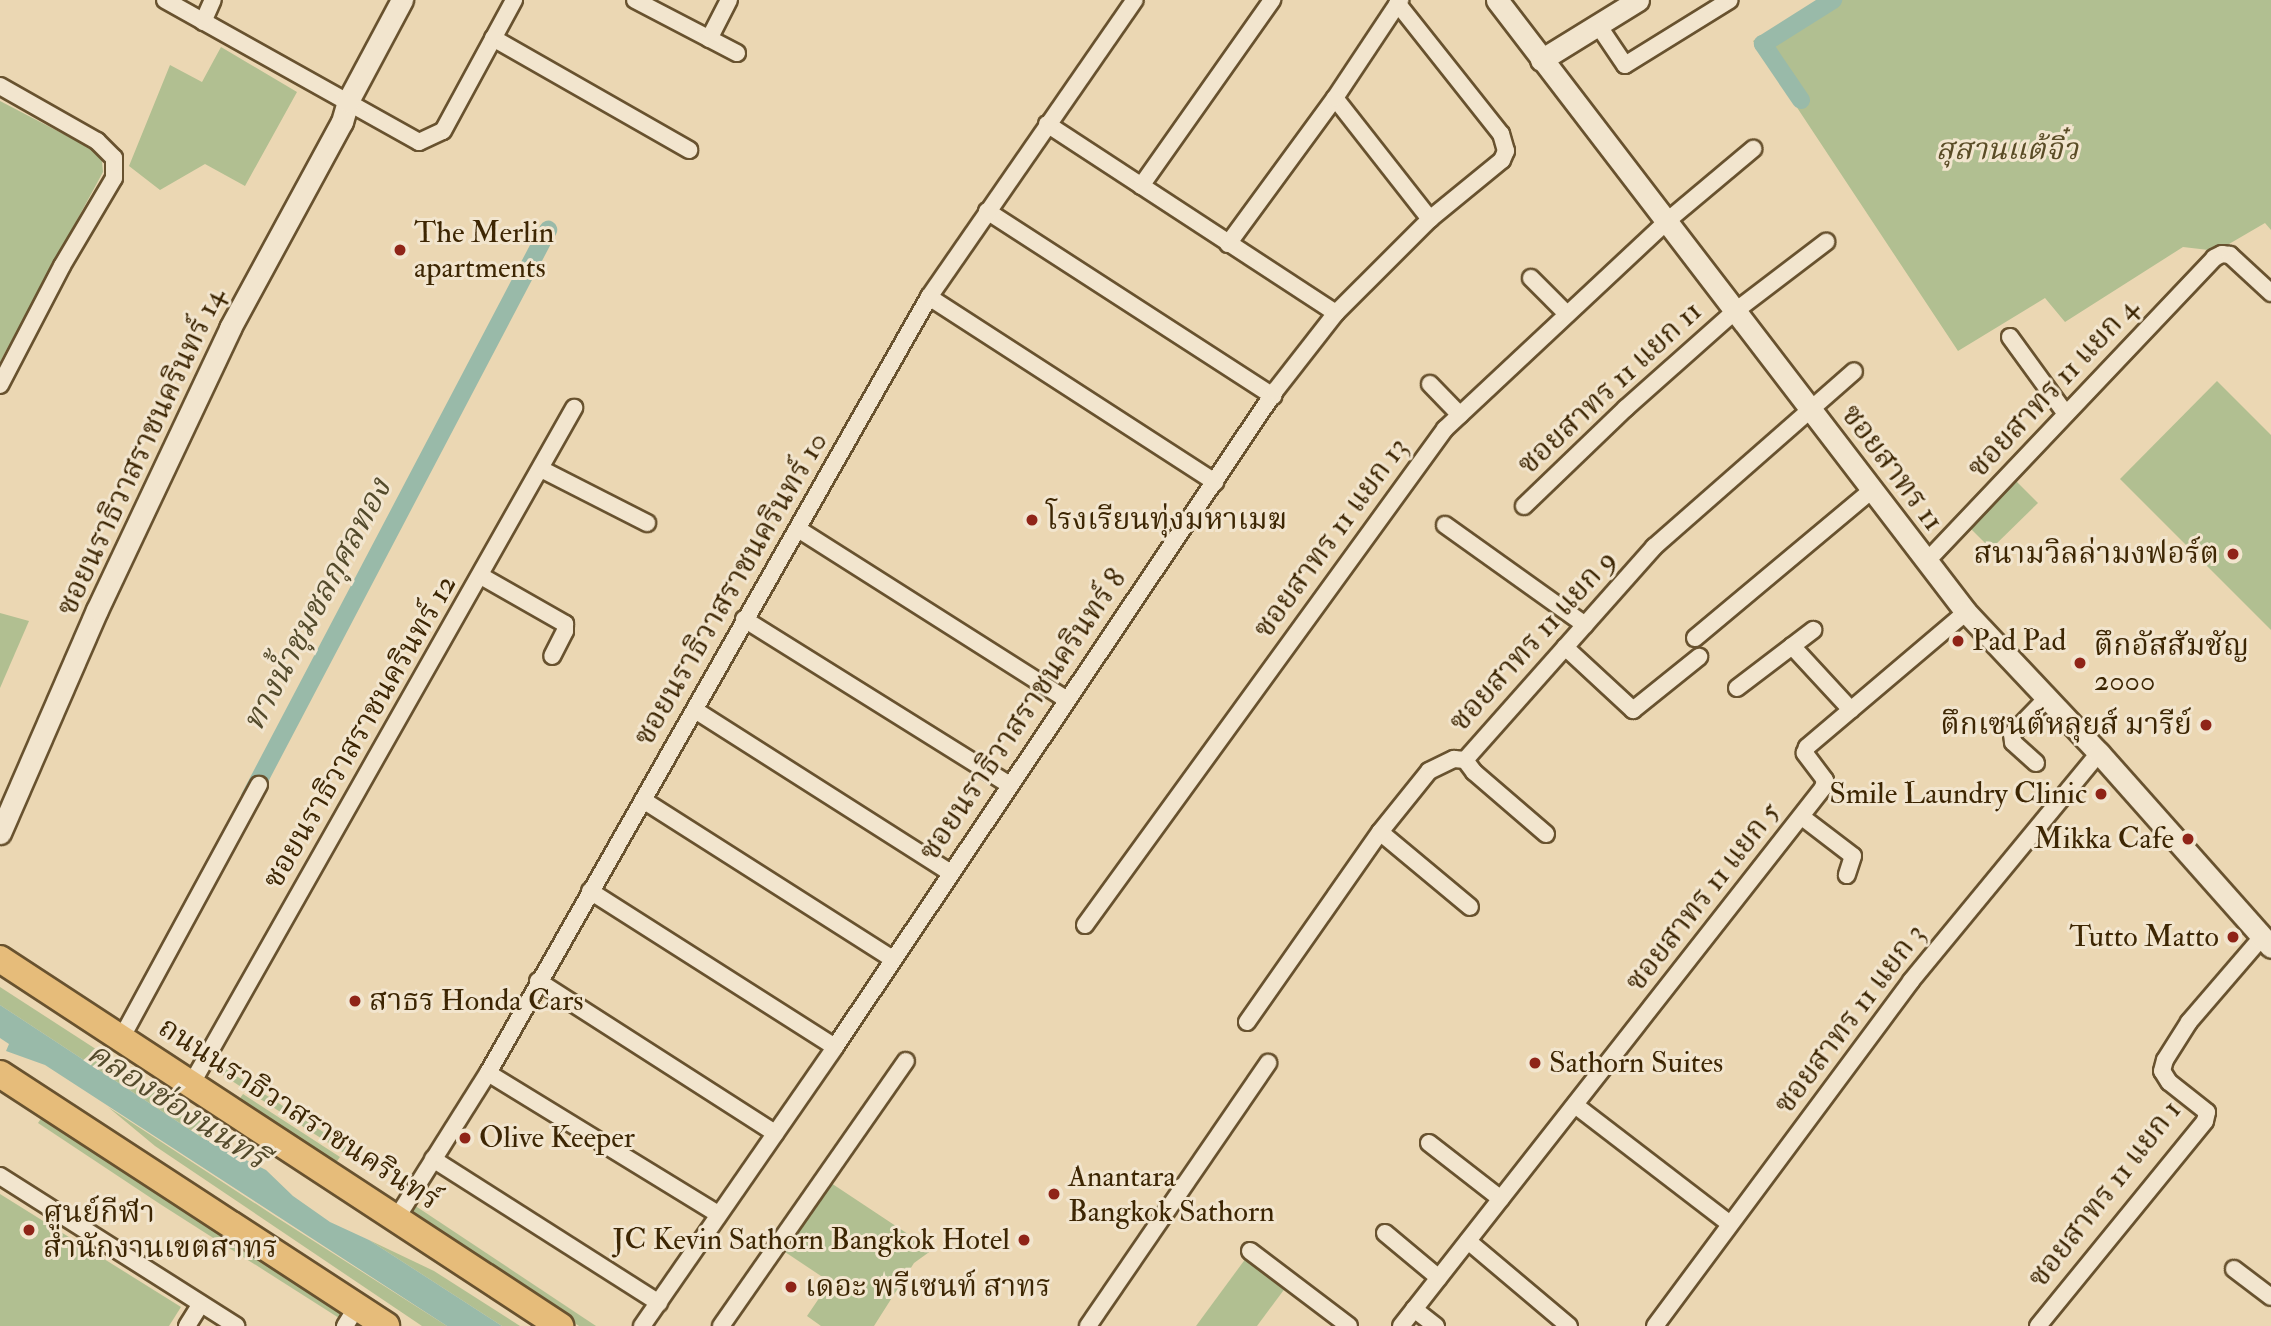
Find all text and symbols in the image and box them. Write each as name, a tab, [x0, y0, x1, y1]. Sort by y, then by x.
park label: สุสานแต้จิ๋ว	[1936, 132, 2078, 168]
place label: The Merlin apartments	[414, 215, 554, 286]
marker: The Merlin apartments	[392, 242, 408, 258]
street label: ซอยนราธิวาสราชนครินทร์ 14	[49, 283, 233, 621]
street label: ซอยสาทร 11 แยก 4	[1960, 290, 2146, 486]
street label: ซอยสาทร 11 แยก 11	[1510, 293, 1710, 483]
street label: ซอยสาทร 11	[1833, 398, 1951, 538]
street label: ซอยนราธิวาสราชนครินทร์ 10	[626, 426, 836, 752]
street label: ซอยสาทร 11 แยก 13	[1246, 431, 1416, 645]
water label: ทางน้ำชุมชลกุศลทอง	[234, 472, 400, 738]
place label: โรงเรียนทุ่งมหาเมฆ	[1046, 502, 1287, 538]
marker: โรงเรียนทุ่งมหาเมฆ	[1024, 512, 1040, 528]
place label: สนามวิลล่ามงฟอร์ต	[1974, 536, 2219, 572]
street label: ซอยสาทร 11 แยก 9	[1442, 543, 1624, 739]
marker: สนามวิลล่ามงฟอร์ต	[2225, 546, 2241, 562]
street label: ซอยนราธิวาสราชนครินทร์ 8	[912, 562, 1134, 868]
street label: ซอยนราธิวาสราชนครินทร์ 12	[255, 569, 465, 895]
place label: Pad Pad	[1972, 623, 2066, 659]
place label: ตึกอัสสัมชัญ 2000	[2094, 628, 2249, 698]
marker: Pad Pad	[1950, 633, 1966, 649]
marker: ตึกอัสสัมชัญ 2000	[2072, 655, 2088, 671]
place label: ตึกเซนต์หลุยส์ มารีย์	[1941, 707, 2192, 743]
marker: ตึกเซนต์หลุยส์ มารีย์	[2198, 717, 2214, 733]
place label: Smile Laundry Clinic	[1829, 776, 2087, 812]
marker: Smile Laundry Clinic	[2093, 786, 2109, 802]
street label: ซอยสาทร 11 แยก 5	[1618, 795, 1788, 999]
place label: Mikka Cafe	[2034, 821, 2174, 857]
marker: Mikka Cafe	[2180, 831, 2196, 847]
street label: ซอยสาทร 11 แยก 3	[1767, 917, 1933, 1121]
place label: Tutto Matto	[2069, 919, 2219, 955]
marker: Tutto Matto	[2225, 929, 2241, 945]
place label: สาธร Honda Cars	[369, 983, 584, 1019]
marker: สาธร Honda Cars	[347, 993, 363, 1009]
street label: ถนนนราธิวาสราชนครินทร์	[152, 1010, 446, 1218]
water label: คลองช่องนนทรี	[80, 1034, 274, 1178]
place label: Sathorn Suites	[1549, 1045, 1723, 1081]
marker: Sathorn Suites	[1527, 1055, 1543, 1071]
street label: ซอยสาทร 11 แยก 1	[2021, 1093, 2189, 1295]
place label: Olive Keeper	[479, 1120, 635, 1156]
marker: Olive Keeper	[457, 1130, 473, 1146]
place label: Anantara Bangkok Sathorn	[1068, 1159, 1275, 1230]
marker: Anantara Bangkok Sathorn	[1046, 1186, 1062, 1202]
place label: ศูนย์กีฬา สำนักงานเขตสาทร	[43, 1195, 278, 1266]
marker: ศูนย์กีฬา สำนักงานเขตสาทร	[21, 1222, 37, 1238]
place label: JC Kevin Sathorn Bangkok Hotel	[612, 1222, 1010, 1258]
marker: JC Kevin Sathorn Bangkok Hotel	[1016, 1232, 1032, 1248]
place label: เดอะ พรีเซนท์ สาทร	[805, 1269, 1051, 1305]
marker: เดอะ พรีเซนท์ สาทร	[783, 1279, 799, 1295]

